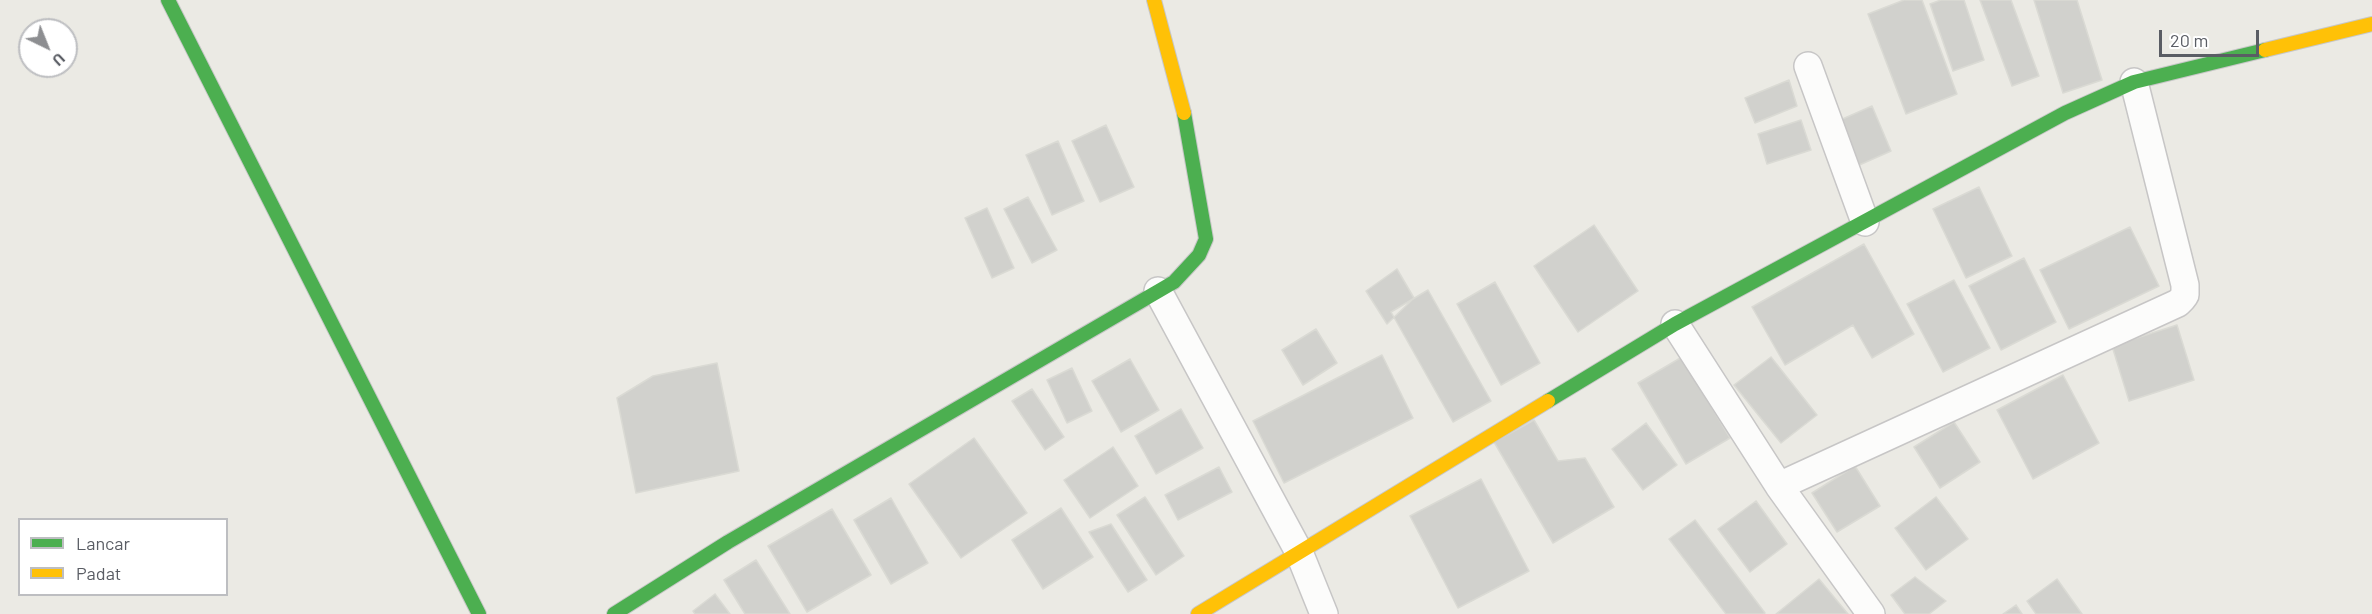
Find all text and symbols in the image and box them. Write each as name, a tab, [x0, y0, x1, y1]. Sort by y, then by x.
north arrow	[18, 18, 78, 78]
scale bar	[2162, 18, 2262, 56]
text: 20 m	[2170, 29, 2208, 51]
text: U	[49, 50, 69, 70]
legend	[18, 518, 228, 596]
text: Lancar	[76, 532, 130, 554]
text: Padat	[76, 562, 121, 584]

